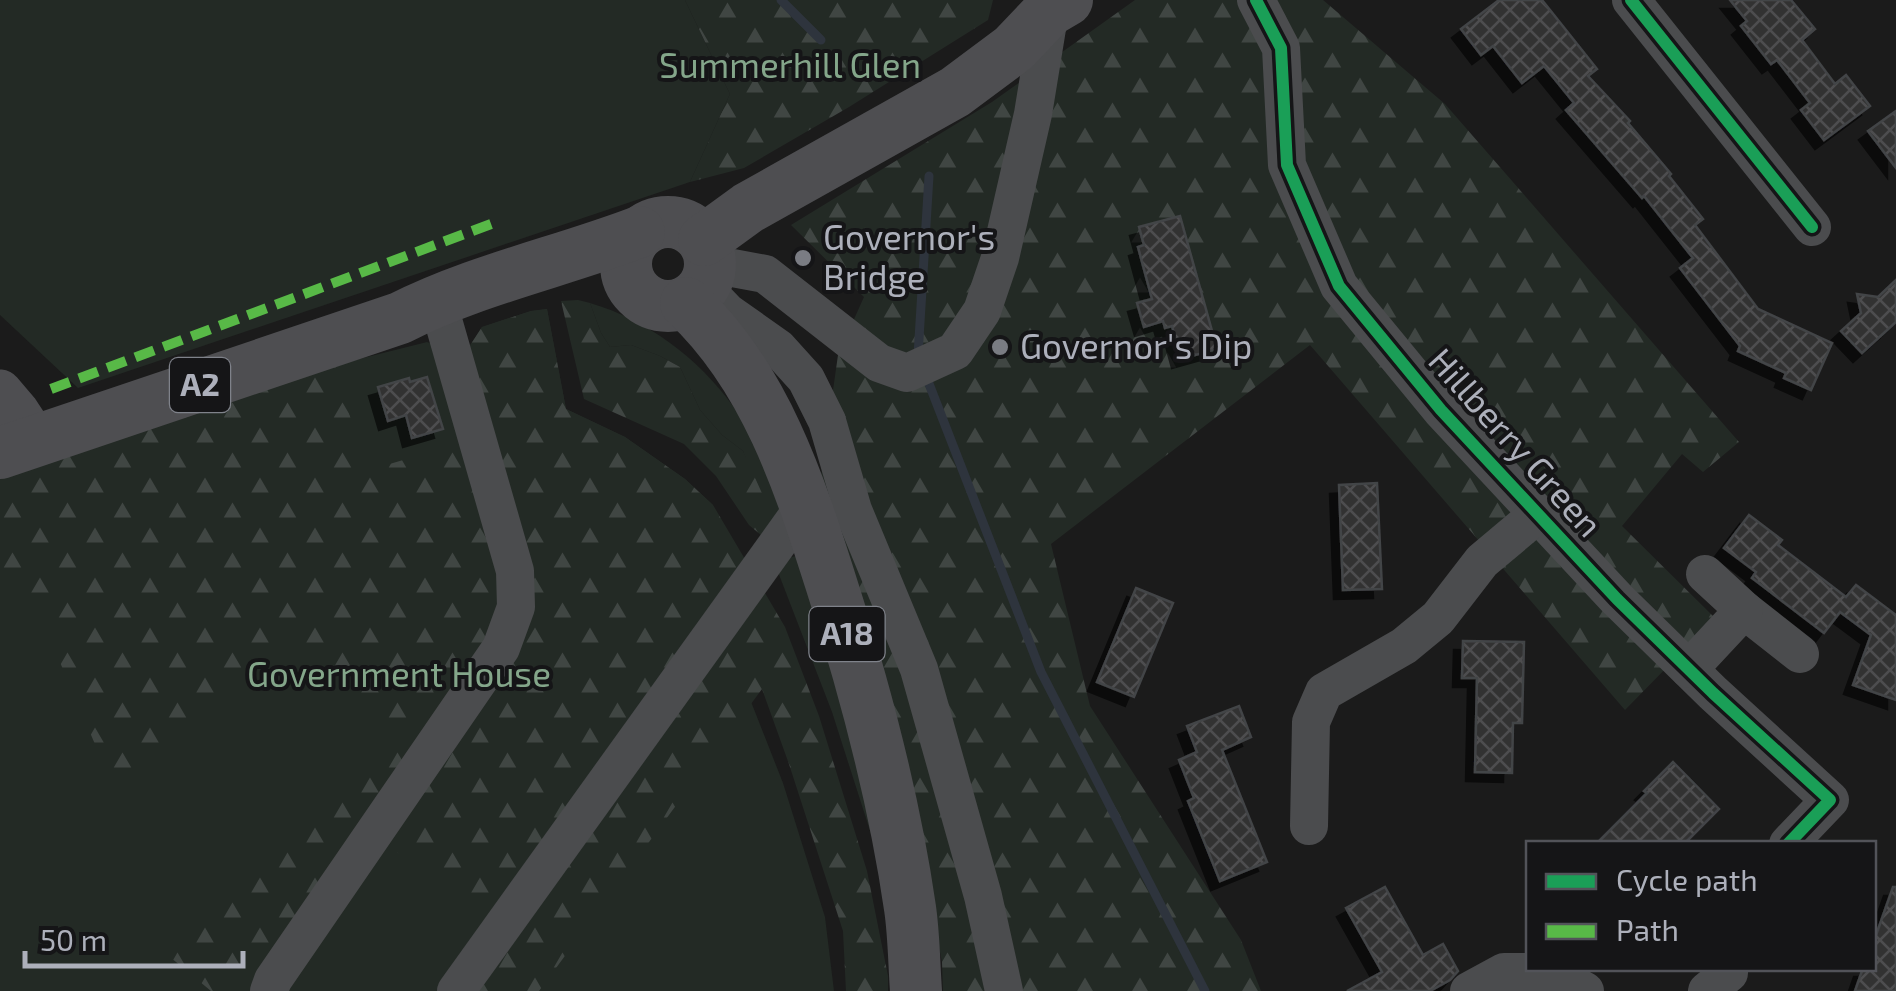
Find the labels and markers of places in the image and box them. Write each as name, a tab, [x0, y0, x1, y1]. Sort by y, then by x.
place label: Governor's Bridge	[823, 215, 995, 297]
marker: Governor's Bridge	[792, 247, 814, 269]
place label: Governor's Dip	[1020, 324, 1252, 366]
marker: Governor's Dip	[989, 336, 1011, 358]

